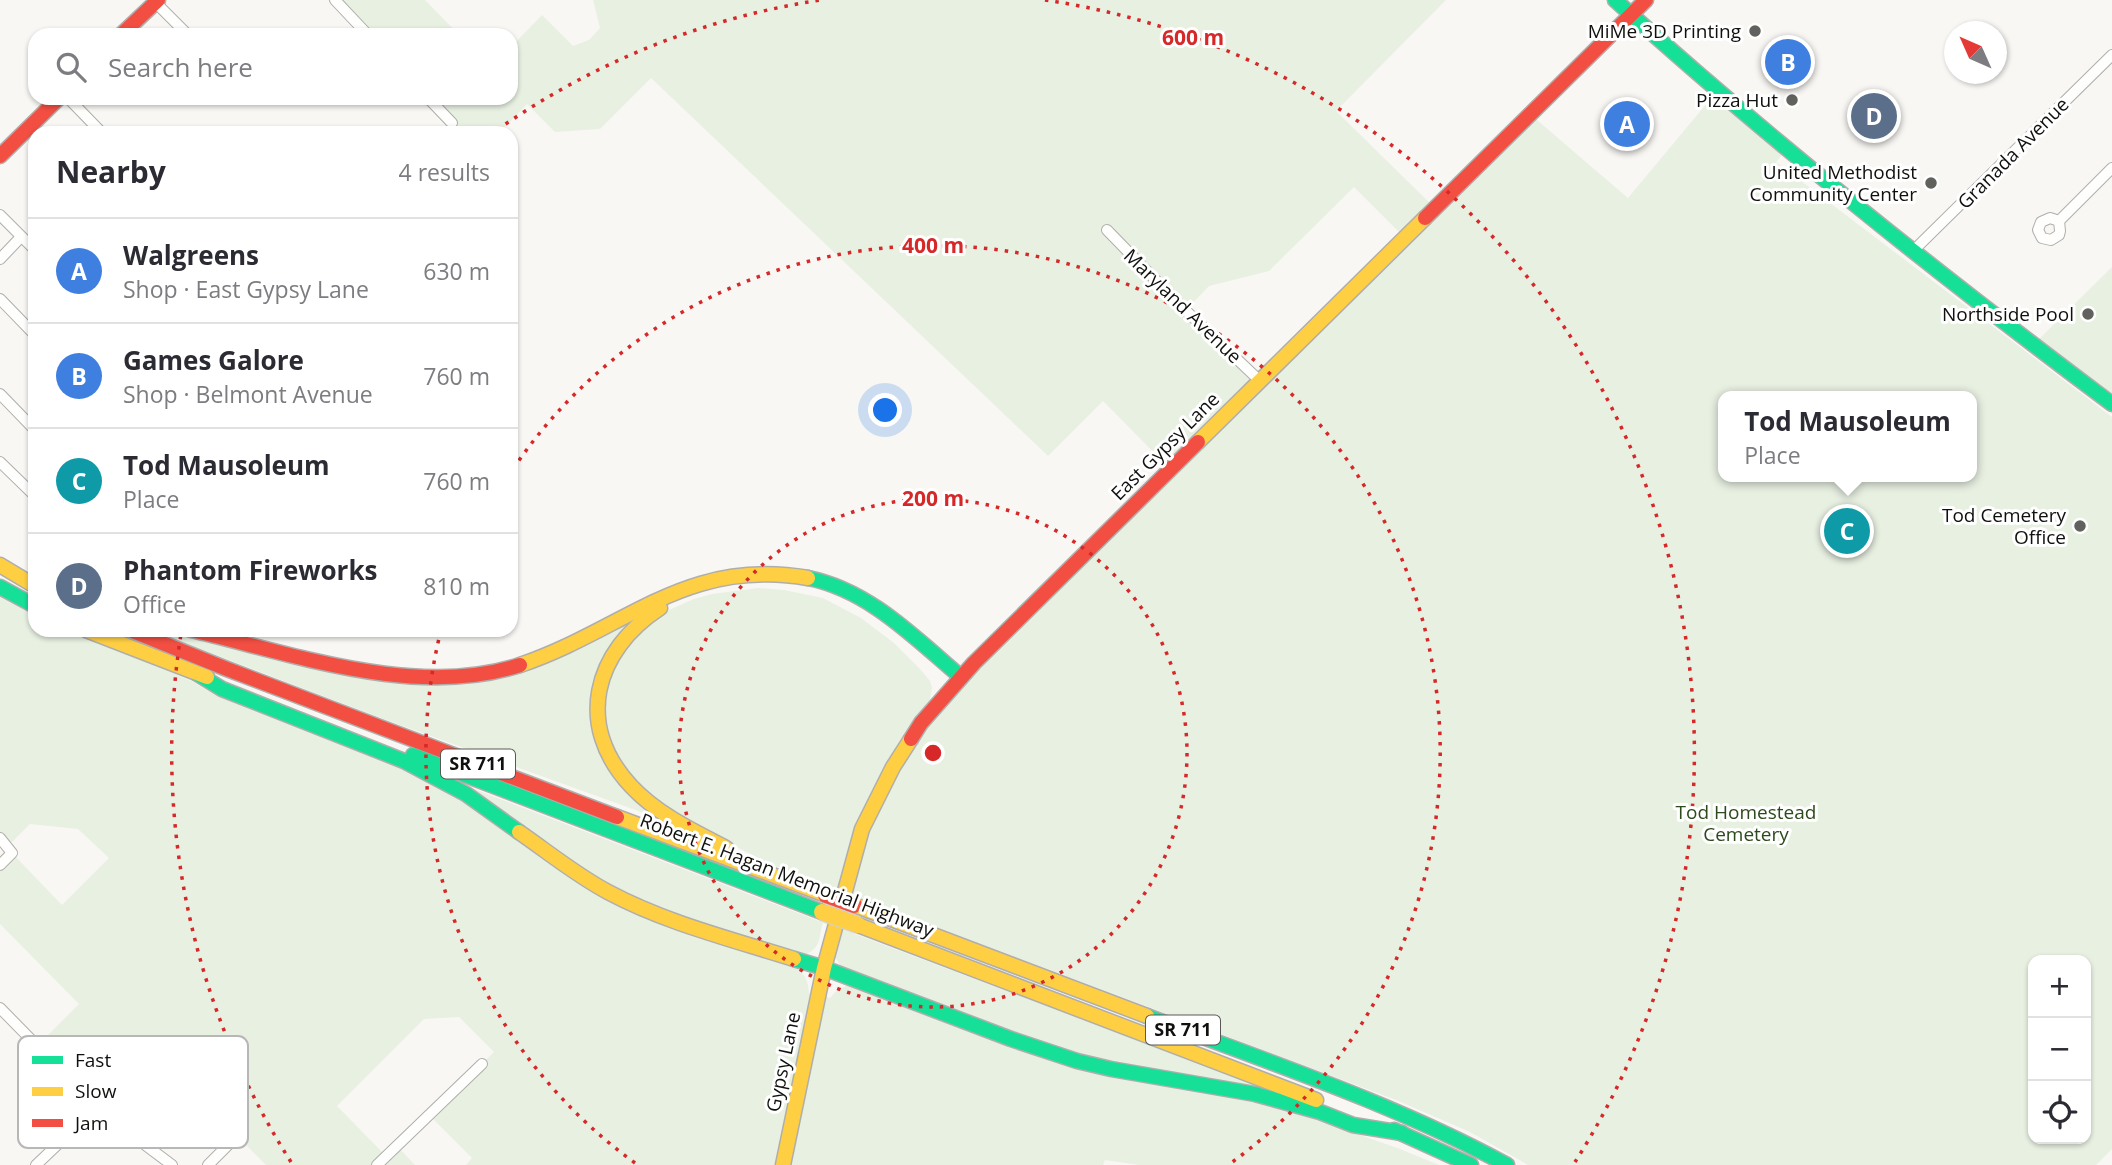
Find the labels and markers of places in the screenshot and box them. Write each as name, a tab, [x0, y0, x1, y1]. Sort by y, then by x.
place label: MiMe 3D Printing	[1588, 18, 1741, 44]
marker: MiMe 3D Printing	[1747, 23, 1763, 39]
pin: B	[1765, 36, 1811, 88]
place label: Pizza Hut	[1696, 87, 1778, 113]
pin: D	[1851, 90, 1897, 142]
marker: Pizza Hut	[1784, 92, 1800, 108]
pin: A	[1604, 98, 1650, 150]
place label: United Methodist Community Center	[1750, 159, 1917, 207]
marker: United Methodist Community Center	[1923, 175, 1939, 191]
place label: Northside Pool	[1942, 301, 2074, 327]
marker: Northside Pool	[2080, 306, 2096, 322]
place label: Tod Cemetery Office	[1942, 502, 2066, 550]
pin: C	[1824, 505, 1870, 557]
marker: Tod Cemetery Office	[2072, 518, 2088, 534]
centre of rings	[921, 741, 945, 765]

